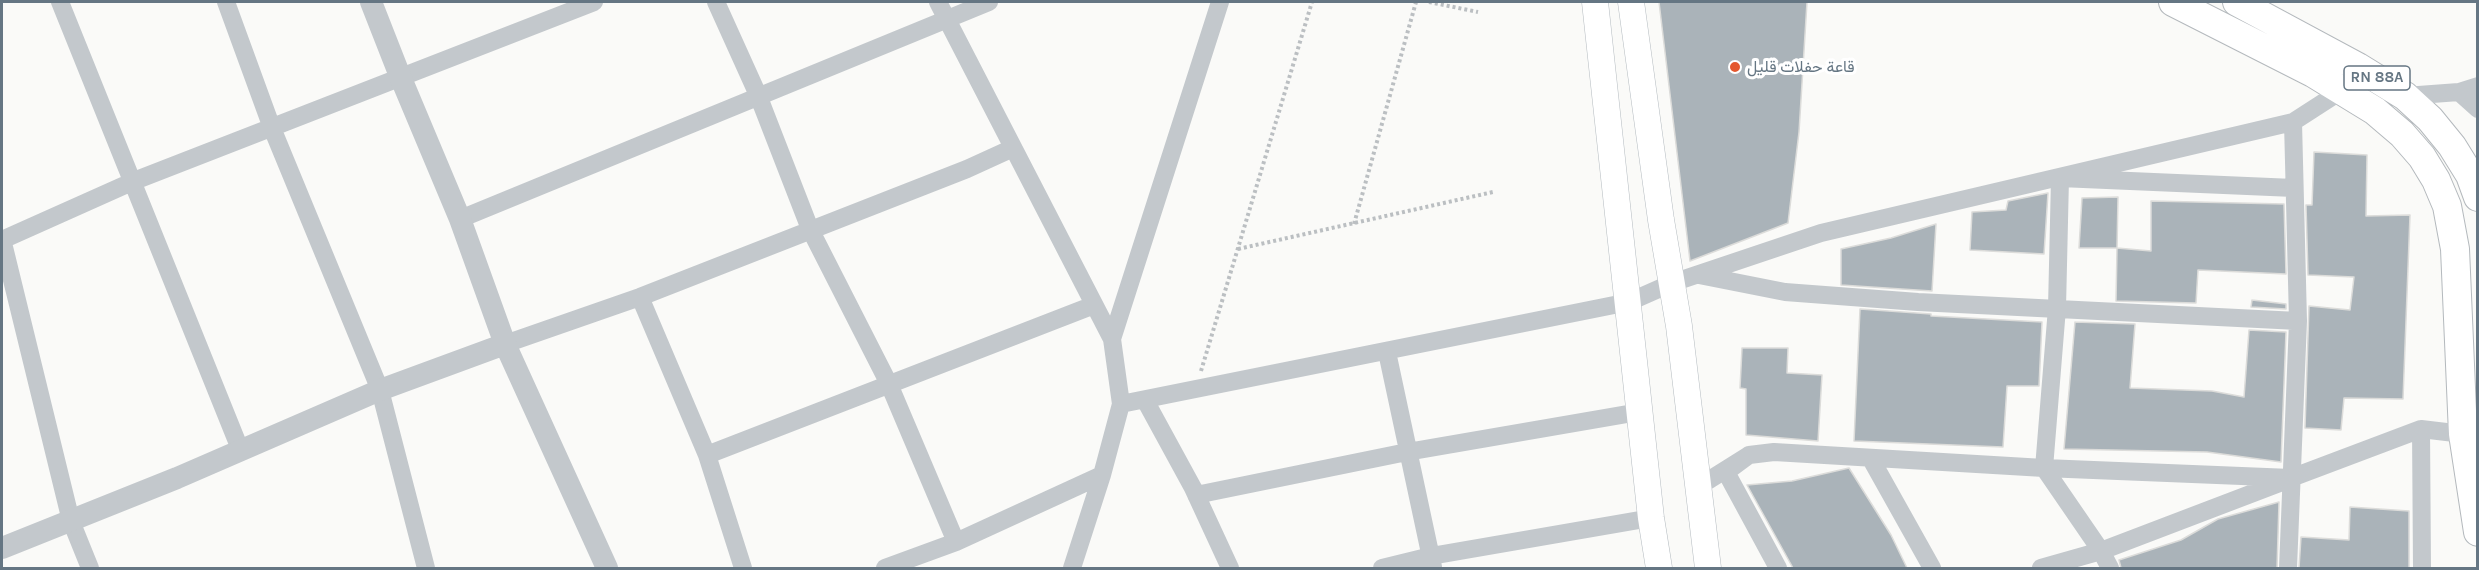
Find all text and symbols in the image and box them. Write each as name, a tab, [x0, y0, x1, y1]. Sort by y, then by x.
place label: قاعة حفلات قليل	[1747, 57, 1855, 77]
marker: قاعة حفلات قليل	[1728, 60, 1742, 74]
road number: RN 88A	[2344, 66, 2410, 90]

